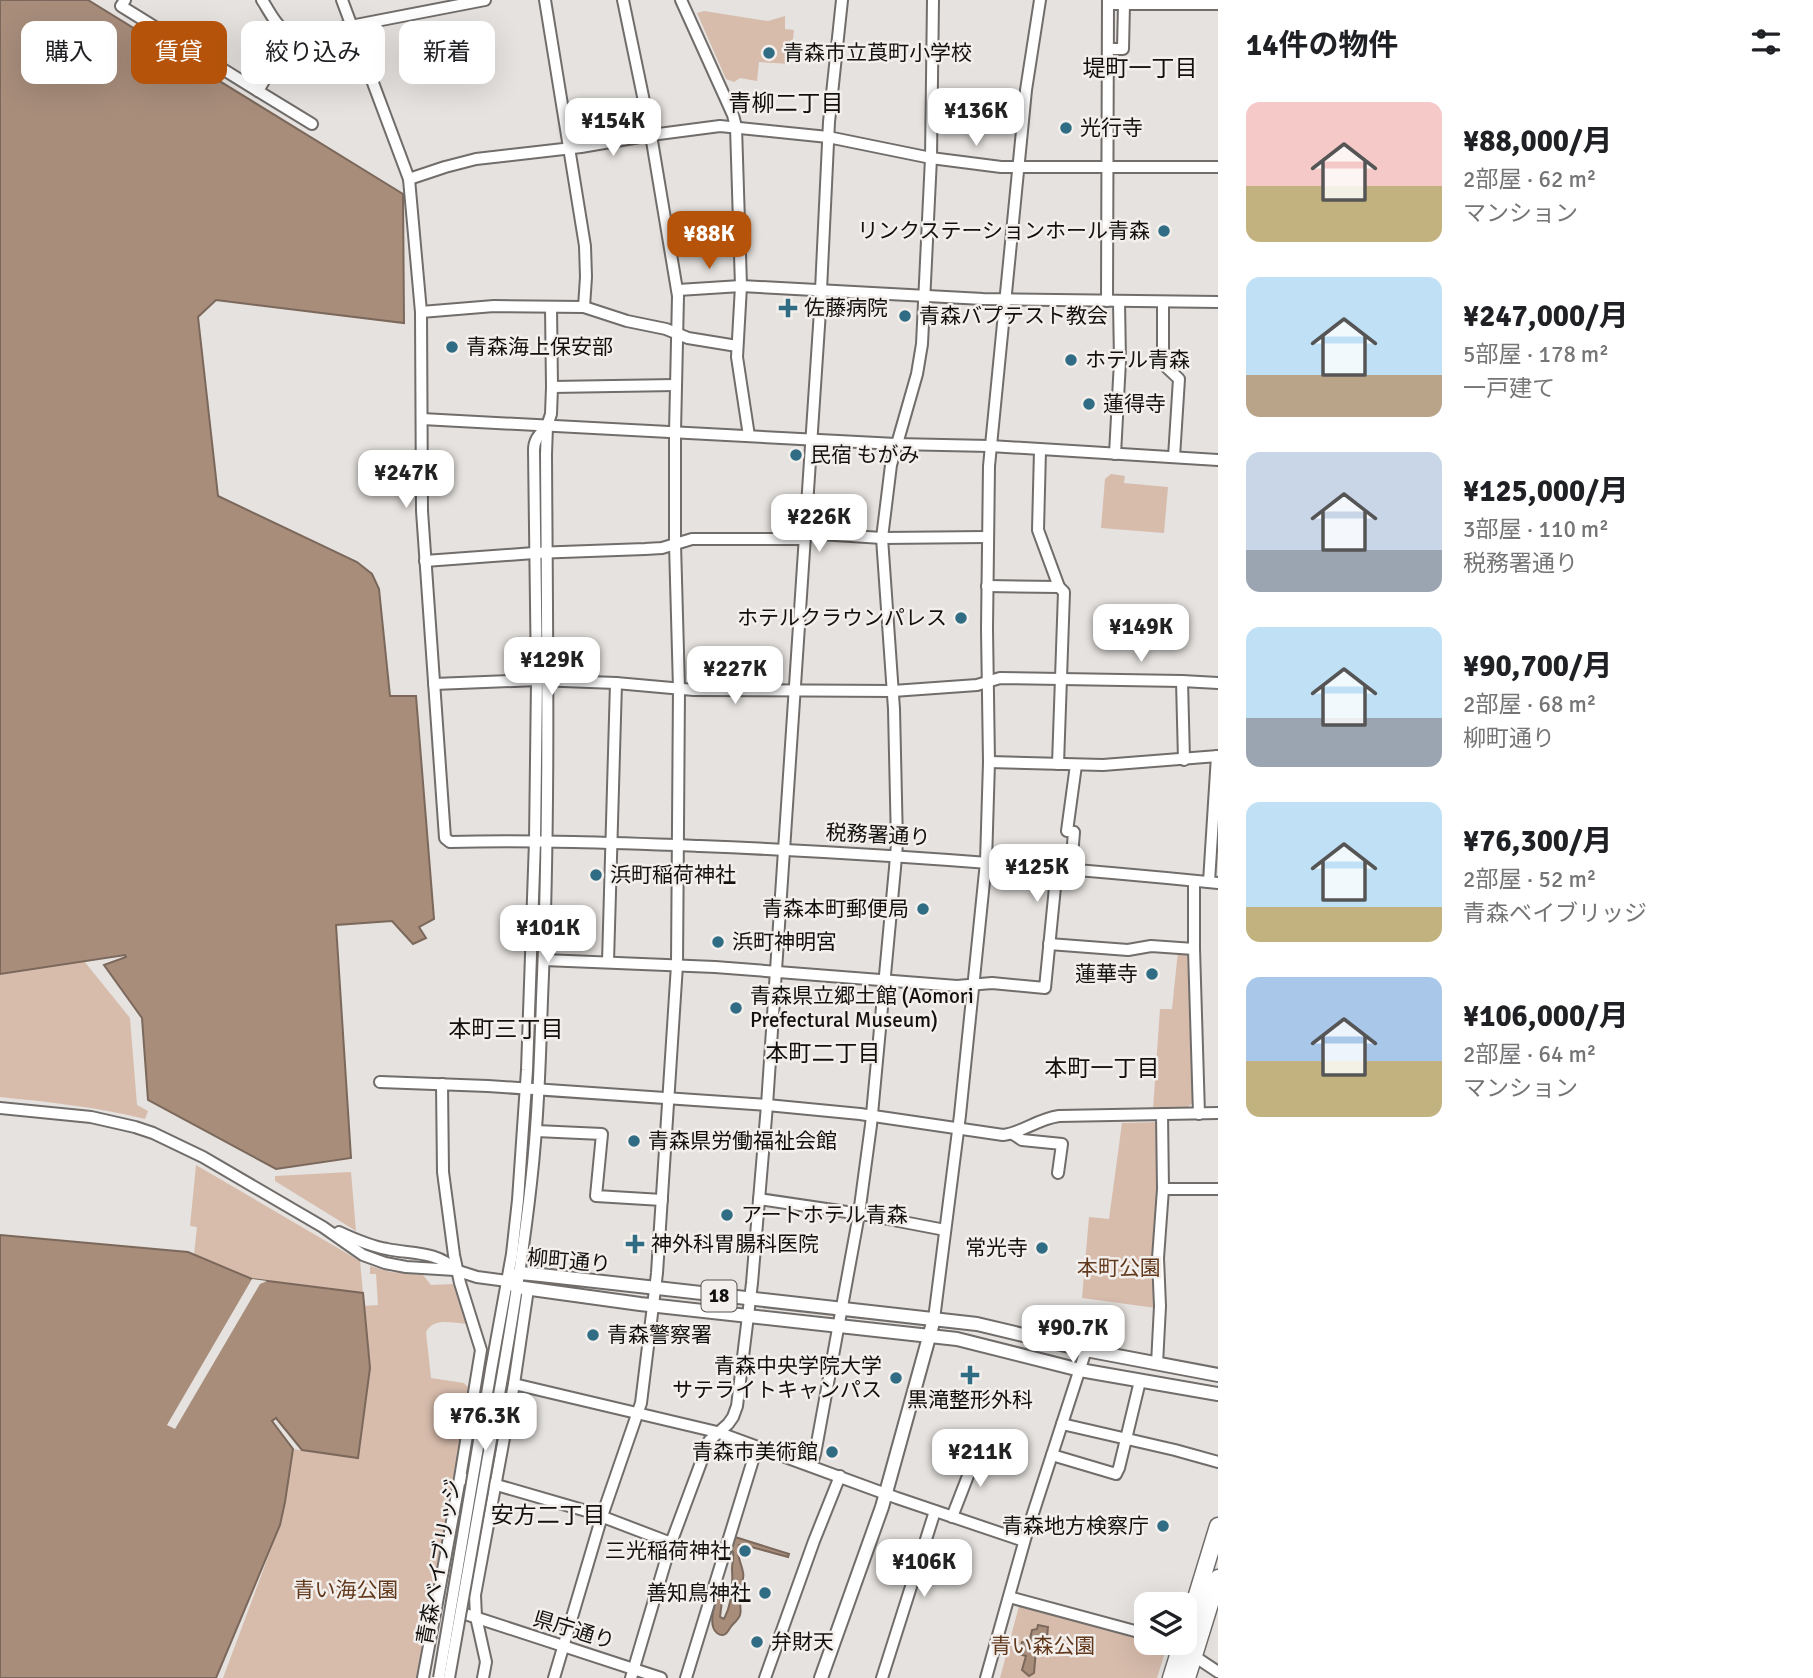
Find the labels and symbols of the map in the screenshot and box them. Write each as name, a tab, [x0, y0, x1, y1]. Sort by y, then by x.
place label: 青森市立莨町小学校	[783, 40, 972, 66]
marker: 青森市立莨町小学校	[761, 45, 777, 61]
district label: 堤町一丁目	[1083, 54, 1198, 83]
pin: ¥136K	[927, 88, 1025, 148]
district label: 青柳二丁目	[729, 89, 844, 118]
pin: ¥154K	[564, 99, 662, 158]
place label: 光行寺	[1080, 115, 1143, 141]
marker: 光行寺	[1058, 120, 1074, 136]
pin: ¥88K	[668, 212, 750, 271]
place label: リンクステーションホール青森	[857, 218, 1150, 244]
marker: リンクステーションホール青森	[1156, 223, 1172, 239]
place label: 佐藤病院	[804, 295, 888, 321]
marker: 佐藤病院	[778, 298, 798, 318]
place label: 青森バプテスト教会	[919, 303, 1108, 329]
marker: 青森バプテスト教会	[897, 308, 913, 324]
place label: 青森海上保安部	[466, 334, 613, 360]
marker: 青森海上保安部	[444, 339, 460, 355]
place label: ホテル青森	[1085, 347, 1190, 373]
marker: ホテル青森	[1063, 352, 1079, 368]
place label: 蓮得寺	[1103, 391, 1166, 417]
marker: 蓮得寺	[1081, 396, 1097, 412]
place label: 民宿 もがみ	[810, 442, 920, 468]
marker: 民宿 もがみ	[788, 447, 804, 463]
pin: ¥247K	[357, 450, 455, 510]
pin: ¥226K	[770, 494, 868, 554]
pin: ¥149K	[1092, 604, 1190, 664]
place label: ホテルクラウンパレス	[737, 605, 947, 631]
marker: ホテルクラウンパレス	[953, 610, 969, 626]
pin: ¥129K	[503, 638, 601, 697]
pin: ¥227K	[686, 646, 784, 706]
street label: 税務署通り	[825, 819, 931, 851]
pin: ¥125K	[988, 844, 1086, 904]
place label: 浜町稲荷神社	[610, 862, 736, 888]
marker: 浜町稲荷神社	[588, 867, 604, 883]
place label: 青森本町郵便局	[762, 896, 909, 922]
marker: 青森本町郵便局	[915, 901, 931, 917]
pin: ¥101K	[499, 906, 597, 965]
place label: 浜町神明宮	[732, 929, 837, 955]
marker: 浜町神明宮	[710, 934, 726, 950]
place label: 蓮華寺	[1075, 961, 1138, 987]
marker: 蓮華寺	[1144, 966, 1160, 982]
place label: 青森県立郷土館 (Aomori Prefectural Museum)	[750, 983, 974, 1033]
marker: 青森県立郷土館 (Aomori Prefectural Museum)	[728, 1000, 744, 1016]
district label: 本町三丁目	[449, 1015, 564, 1044]
district label: 本町二丁目	[766, 1039, 881, 1068]
district label: 本町一丁目	[1045, 1054, 1160, 1083]
place label: 青森県労働福祉会館	[648, 1128, 837, 1154]
marker: 青森県労働福祉会館	[626, 1133, 642, 1149]
place label: アートホテル青森	[741, 1202, 908, 1228]
marker: アートホテル青森	[719, 1207, 735, 1223]
place label: 神外科胃腸科医院	[651, 1231, 819, 1257]
marker: 神外科胃腸科医院	[625, 1234, 645, 1254]
place label: 常光寺	[965, 1235, 1028, 1261]
marker: 常光寺	[1034, 1240, 1050, 1256]
street label: 柳町通り	[526, 1244, 612, 1278]
park label: 本町公園	[1077, 1255, 1161, 1281]
road number: 18	[702, 1280, 736, 1312]
pin: ¥90.7K	[1016, 1306, 1130, 1365]
place label: 青森警察署	[607, 1322, 712, 1348]
marker: 青森警察署	[585, 1327, 601, 1343]
place label: 青森中央学院大学 サテライトキャンパス	[672, 1353, 882, 1403]
marker: 黒滝整形外科	[960, 1365, 980, 1385]
marker: 青森中央学院大学 サテライトキャンパス	[888, 1370, 904, 1386]
place label: 黒滝整形外科	[907, 1387, 1033, 1413]
pin: ¥76.3K	[428, 1394, 542, 1453]
pin: ¥211K	[931, 1430, 1029, 1489]
place label: 青森市美術館	[692, 1439, 818, 1465]
marker: 青森市美術館	[824, 1444, 840, 1460]
street label: 青森ベイブリッジ	[412, 1477, 466, 1647]
district label: 安方二丁目	[491, 1501, 606, 1530]
place label: 青森地方検察庁	[1002, 1513, 1149, 1539]
marker: 青森地方検察庁	[1155, 1518, 1171, 1534]
place label: 三光稲荷神社	[605, 1538, 731, 1564]
pin: ¥106K	[875, 1540, 973, 1599]
marker: 三光稲荷神社	[737, 1543, 753, 1559]
park label: 青い海公園	[294, 1577, 399, 1603]
place label: 善知鳥神社	[646, 1580, 751, 1606]
marker: 善知鳥神社	[757, 1585, 773, 1601]
street label: 県庁通り	[530, 1605, 618, 1655]
place label: 弁財天	[771, 1629, 834, 1655]
park label: 青い森公園	[991, 1633, 1096, 1659]
marker: 弁財天	[749, 1634, 765, 1650]

